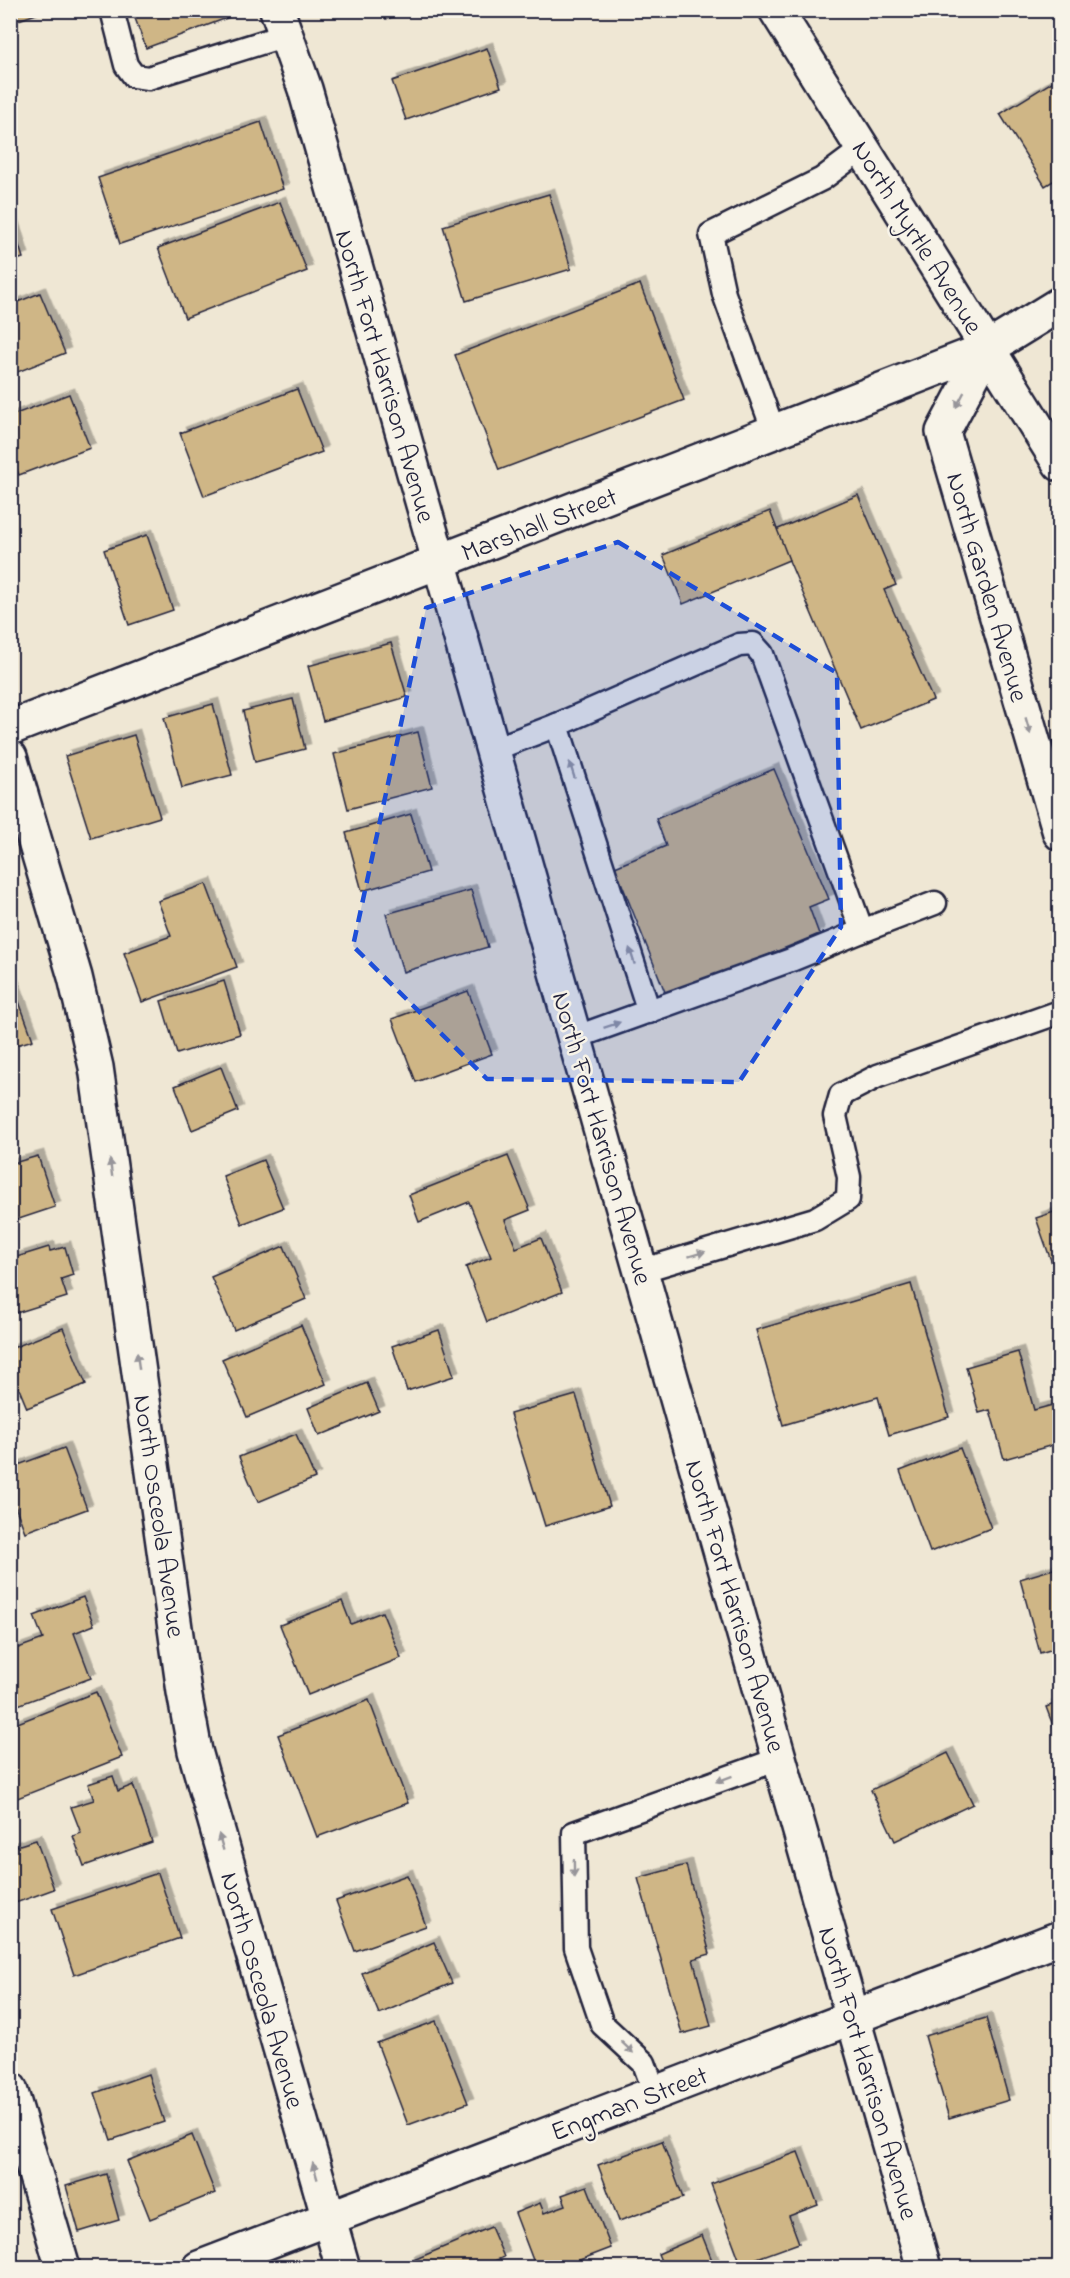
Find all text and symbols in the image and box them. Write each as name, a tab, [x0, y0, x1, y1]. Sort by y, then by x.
street label: North Myrtle Avenue	[840, 134, 992, 344]
street label: North Fort Harrison Avenue	[323, 226, 444, 529]
one-way arrow	[955, 392, 965, 409]
street label: North Garden Avenue	[934, 468, 1037, 708]
street label: Marshall Street	[456, 479, 624, 574]
one-way arrow	[1024, 717, 1034, 735]
one-way arrow	[567, 761, 576, 779]
one-way arrow	[626, 947, 636, 965]
street label: North Fort Harrison Avenue	[540, 988, 661, 1291]
one-way arrow	[603, 1019, 621, 1029]
one-way arrow	[106, 1158, 115, 1177]
one-way arrow	[688, 1249, 706, 1258]
one-way arrow	[133, 1351, 142, 1370]
street label: North Osceola Avenue	[121, 1392, 194, 1641]
street label: North Fort Harrison Avenue	[673, 1456, 794, 1759]
one-way arrow	[715, 1774, 733, 1784]
one-way arrow	[216, 1833, 225, 1851]
one-way arrow	[569, 1858, 579, 1877]
street label: North Osceola Avenue	[208, 1868, 313, 2115]
street label: North Fort Harrison Avenue	[806, 1923, 927, 2226]
one-way arrow	[620, 2040, 634, 2054]
street label: Engman Street	[546, 2057, 714, 2153]
one-way arrow	[310, 2162, 319, 2180]

